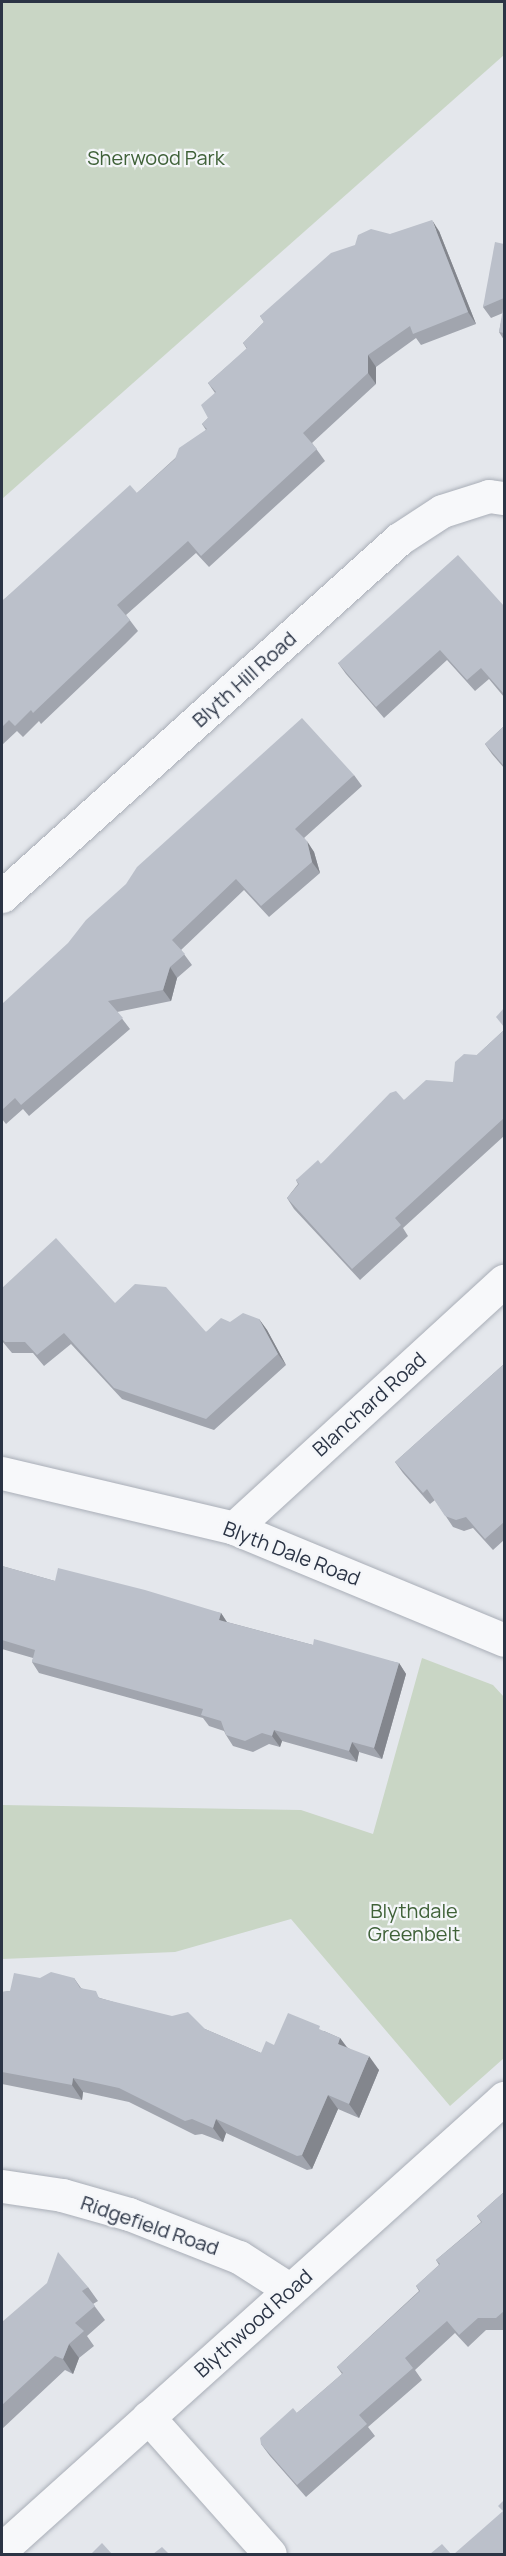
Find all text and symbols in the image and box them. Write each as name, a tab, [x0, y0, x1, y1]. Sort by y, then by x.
park label: Sherwood Park	[87, 145, 225, 169]
street label: Blyth Hill Road	[187, 626, 301, 732]
street label: Blanchard Road	[307, 1347, 431, 1461]
street label: Blyth Dale Road	[220, 1516, 364, 1590]
park label: Blythdale Greenbelt	[368, 1899, 460, 1946]
street label: Ridgefield Road	[78, 2190, 222, 2260]
street label: Blythwood Road	[189, 2264, 317, 2382]

